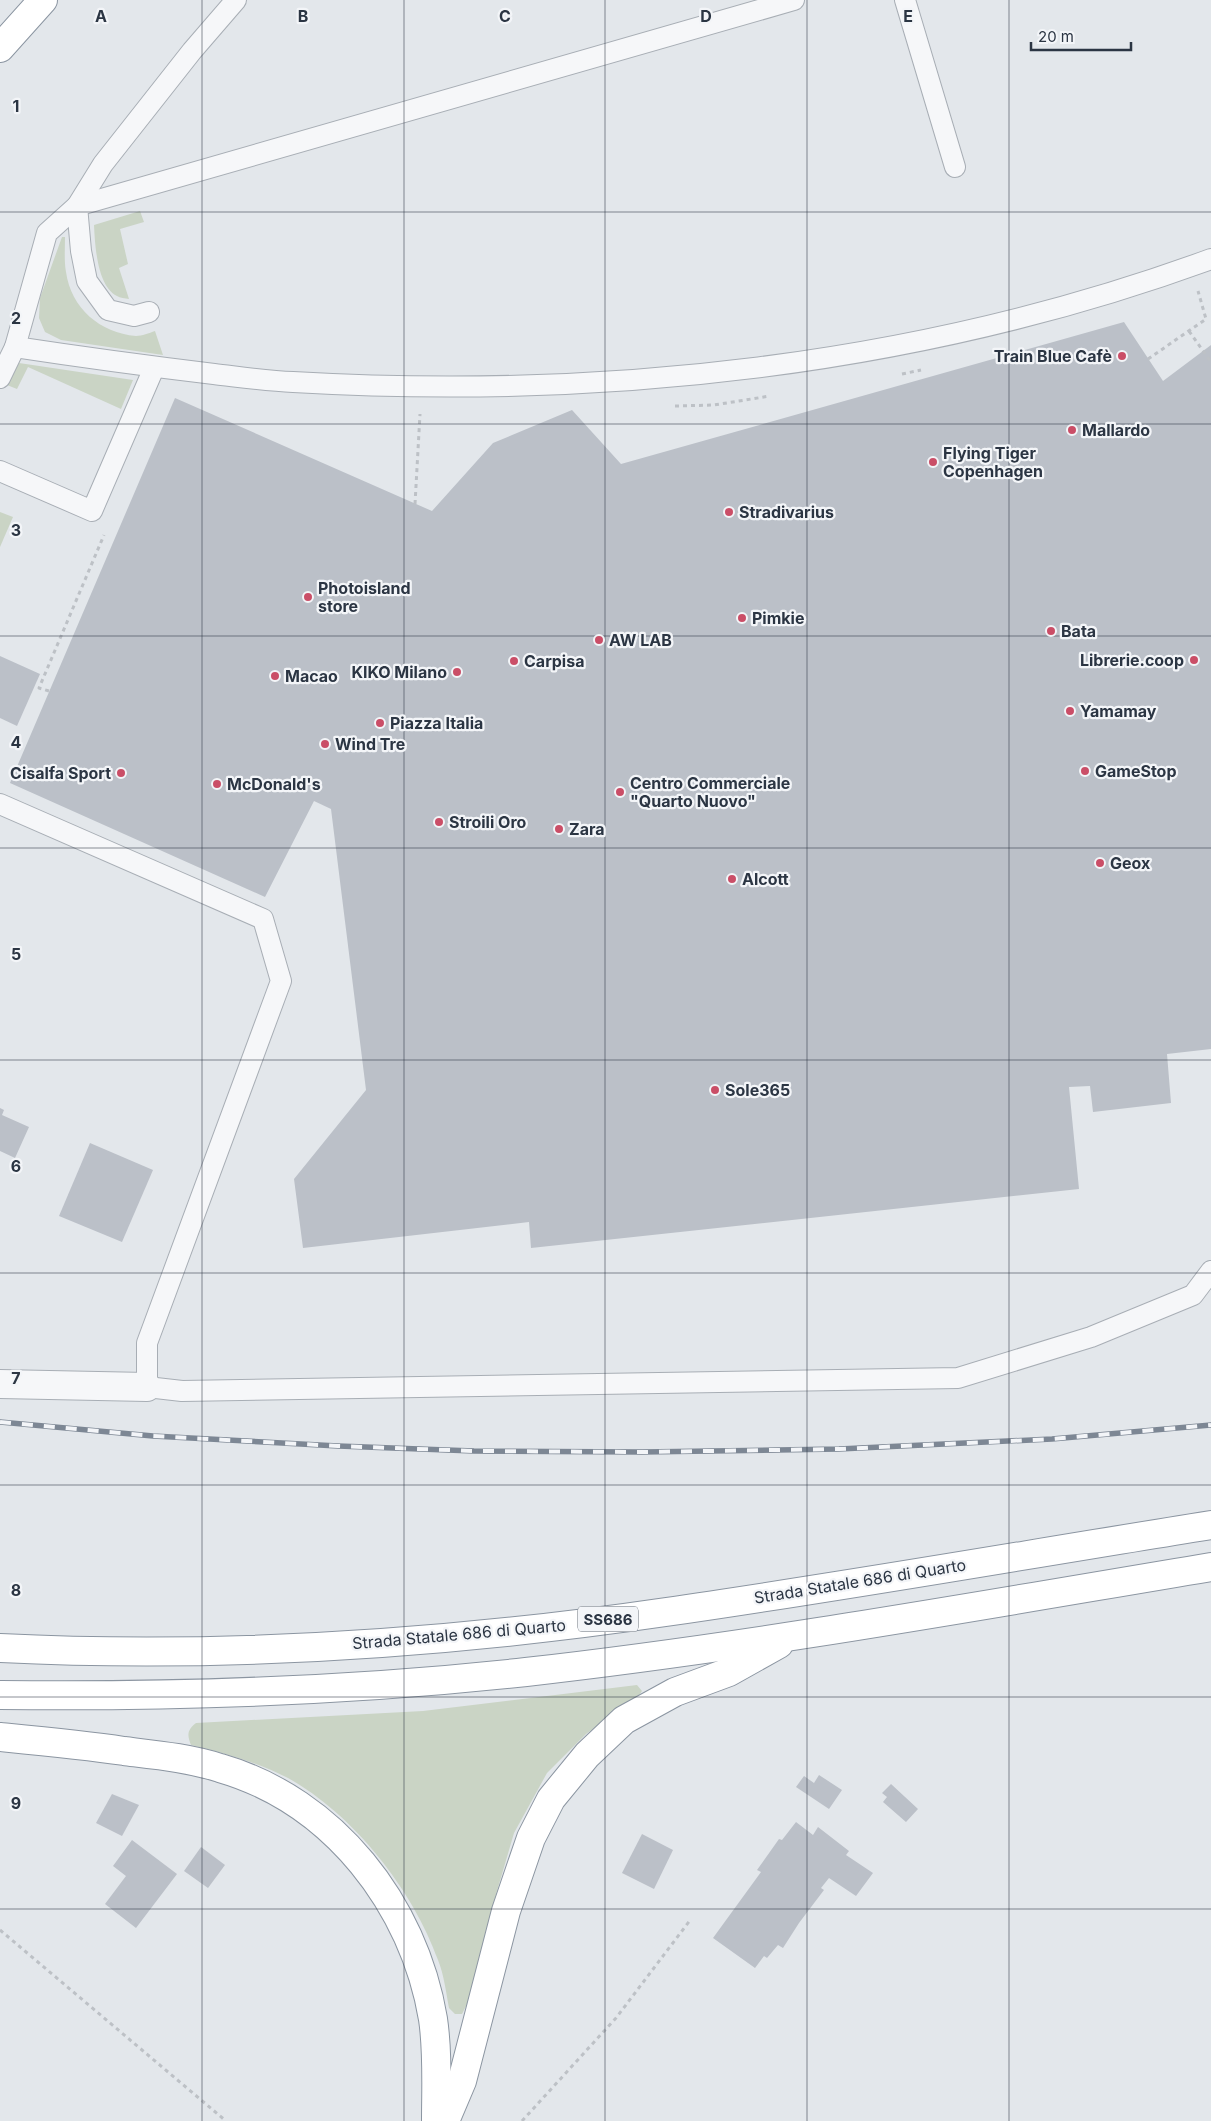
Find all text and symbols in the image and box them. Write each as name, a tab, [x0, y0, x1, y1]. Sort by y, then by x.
text: A	[95, 6, 107, 26]
text: B	[298, 6, 308, 26]
text: C	[499, 6, 511, 26]
text: D	[700, 6, 712, 26]
text: E	[903, 6, 913, 26]
scale bar	[1031, 20, 1131, 52]
text: 20 m	[1038, 27, 1074, 46]
text: 1	[13, 96, 19, 116]
text: 2	[11, 308, 21, 328]
place label: Train Blue Cafè	[994, 346, 1112, 366]
marker: Train Blue Cafè	[1116, 350, 1128, 362]
place label: Mallardo	[1082, 420, 1150, 440]
marker: Mallardo	[1066, 424, 1078, 436]
place label: Flying Tiger Copenhagen	[943, 443, 1043, 481]
marker: Flying Tiger Copenhagen	[927, 456, 939, 468]
place label: Stradivarius	[739, 502, 834, 522]
marker: Stradivarius	[723, 506, 735, 518]
text: 3	[11, 520, 21, 540]
place label: Photoisland store	[318, 578, 411, 616]
marker: Photoisland store	[302, 591, 314, 603]
place label: Pimkie	[752, 608, 804, 628]
marker: Pimkie	[736, 612, 748, 624]
place label: Bata	[1061, 621, 1096, 641]
marker: Bata	[1045, 625, 1057, 637]
place label: AW LAB	[609, 630, 672, 650]
marker: AW LAB	[593, 634, 605, 646]
place label: Librerie.coop	[1080, 650, 1184, 670]
place label: Carpisa	[524, 651, 584, 671]
marker: Librerie.coop	[1188, 654, 1200, 666]
marker: Carpisa	[508, 655, 520, 667]
place label: KIKO Milano	[351, 662, 447, 682]
place label: Macao	[285, 666, 338, 686]
marker: KIKO Milano	[451, 666, 463, 678]
marker: Macao	[269, 670, 281, 682]
place label: Yamamay	[1080, 701, 1157, 721]
marker: Yamamay	[1064, 705, 1076, 717]
place label: Piazza Italia	[390, 713, 483, 733]
marker: Piazza Italia	[374, 717, 386, 729]
text: 4	[11, 732, 22, 752]
place label: Wind Tre	[335, 734, 405, 754]
marker: Wind Tre	[319, 738, 331, 750]
place label: GameStop	[1095, 761, 1177, 781]
place label: Cisalfa Sport	[10, 763, 111, 783]
marker: GameStop	[1079, 765, 1091, 777]
marker: Cisalfa Sport	[115, 767, 127, 779]
place label: Centro Commerciale "Quarto Nuovo"	[630, 773, 790, 811]
place label: McDonald's	[227, 774, 321, 794]
marker: McDonald's	[211, 778, 223, 790]
marker: Centro Commerciale "Quarto Nuovo"	[614, 786, 626, 798]
place label: Stroili Oro	[449, 812, 527, 832]
marker: Stroili Oro	[433, 816, 445, 828]
place label: Zara	[569, 819, 605, 839]
marker: Zara	[553, 823, 565, 835]
place label: Geox	[1110, 853, 1150, 873]
marker: Geox	[1094, 857, 1106, 869]
place label: Alcott	[742, 869, 789, 889]
marker: Alcott	[726, 873, 738, 885]
text: 5	[11, 944, 21, 964]
place label: Sole365	[725, 1080, 790, 1100]
marker: Sole365	[709, 1084, 721, 1096]
text: 6	[11, 1156, 21, 1176]
text: 7	[11, 1368, 21, 1388]
street label: Strada Statale 686 di Quarto	[753, 1554, 967, 1608]
text: 8	[11, 1580, 21, 1600]
road number: SS686	[578, 1606, 638, 1632]
street label: Strada Statale 686 di Quarto	[351, 1615, 567, 1653]
text: 9	[11, 1793, 21, 1813]

